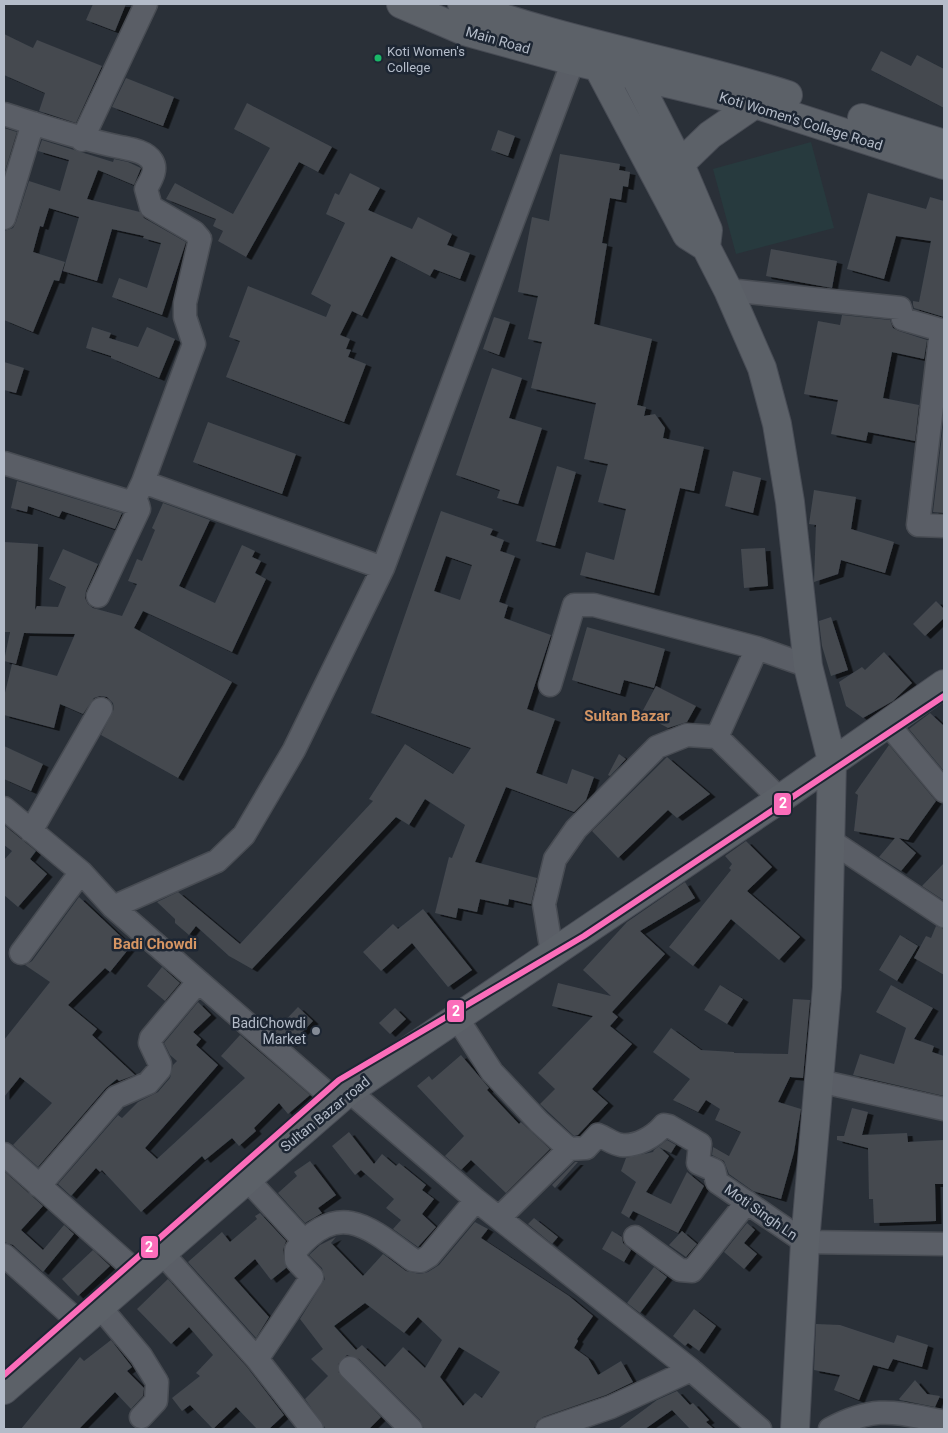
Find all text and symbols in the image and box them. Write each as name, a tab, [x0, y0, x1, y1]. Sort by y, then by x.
street label: Main Road	[464, 23, 532, 57]
place label: Koti Women's College	[387, 44, 465, 75]
marker: Koti Women's College	[373, 53, 383, 63]
street label: Koti Women's College Road	[717, 89, 885, 153]
district label: Sultan Bazar	[584, 707, 670, 725]
line badge: 2	[773, 792, 792, 816]
text: 2	[779, 795, 787, 811]
district label: Badi Chowdi	[113, 935, 197, 953]
line badge: 2	[446, 999, 465, 1023]
text: 2	[452, 1003, 460, 1019]
place label: BadiChowdi Market	[232, 1015, 306, 1047]
marker: BadiChowdi Market	[310, 1025, 322, 1037]
street label: Sultan Bazar road	[277, 1073, 373, 1155]
street label: Moti Singh Ln	[721, 1181, 801, 1243]
line badge: 2	[140, 1235, 159, 1259]
text: 2	[145, 1239, 153, 1255]

